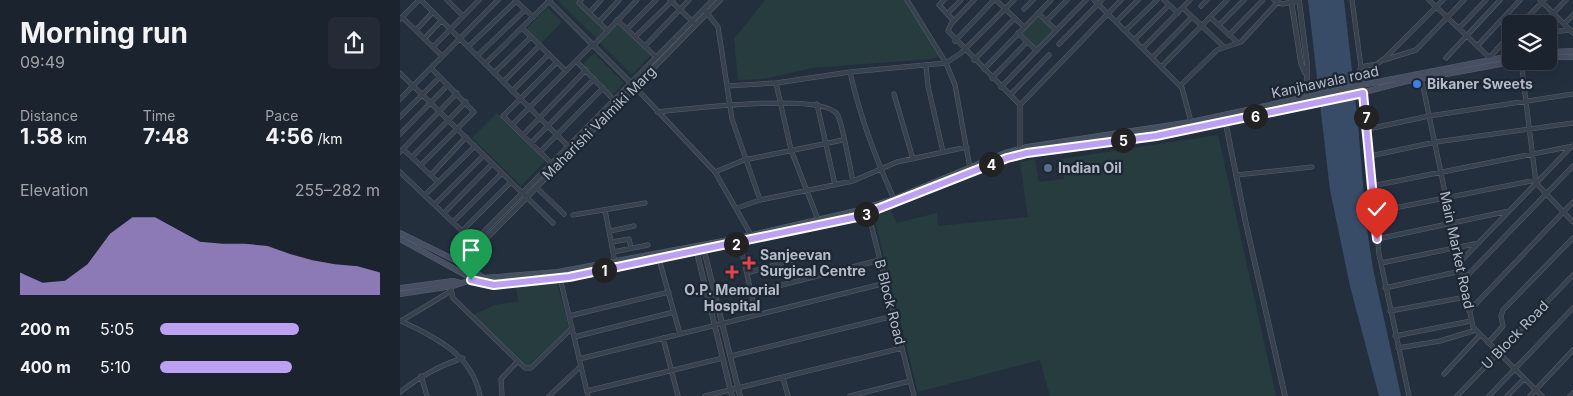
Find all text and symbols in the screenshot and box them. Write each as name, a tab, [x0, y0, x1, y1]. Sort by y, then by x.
map controls	[1502, 15, 1557, 70]
button: layers	[1502, 15, 1557, 70]
text: Morning run	[20, 16, 188, 50]
button: share	[328, 17, 380, 69]
text: 09:49	[20, 52, 65, 72]
street label: Maharishi Valmiki Marg	[538, 62, 659, 183]
street label: Kanjhawala road	[1270, 62, 1380, 101]
place label: Bikaner Sweets	[1427, 75, 1533, 92]
marker: Bikaner Sweets	[1411, 78, 1423, 90]
pin: 6	[1242, 104, 1268, 128]
pin: 7	[1354, 104, 1378, 130]
text: Distance	[20, 107, 78, 124]
text: Time	[143, 107, 176, 124]
text: Pace	[265, 107, 298, 124]
text: 6	[1251, 108, 1260, 125]
text: 7	[1362, 109, 1371, 126]
text: 1.58	[20, 124, 63, 149]
text: 7:48	[143, 124, 189, 149]
text: 4:56	[265, 124, 314, 149]
pin: 5	[1110, 128, 1136, 152]
text: km	[63, 130, 87, 147]
text: /km	[314, 130, 343, 147]
text: 5	[1119, 132, 1128, 149]
pin: 4	[978, 152, 1004, 176]
text: 4	[987, 156, 996, 173]
place label: Indian Oil	[1058, 159, 1122, 176]
marker: Indian Oil	[1042, 162, 1054, 174]
text: Elevation	[20, 180, 89, 200]
text: 255–282 m	[295, 180, 380, 200]
pin	[1356, 188, 1398, 239]
street label: Main Market Road	[1437, 189, 1478, 310]
icon: check	[1363, 195, 1391, 223]
pin: 3	[854, 202, 878, 226]
text: 3	[862, 206, 871, 223]
pin	[450, 229, 492, 280]
pin: 2	[724, 232, 748, 256]
icon: arrive	[457, 236, 485, 264]
text: 2	[732, 236, 741, 253]
place label: Sanjeevan Surgical Centre	[760, 246, 866, 279]
marker: Sanjeevan Surgical Centre	[742, 256, 756, 270]
street label: B Block Road	[872, 257, 909, 346]
pin: 1	[592, 258, 616, 282]
text: 1	[601, 262, 608, 279]
marker: O.P. Memorial Hospital	[725, 265, 739, 279]
place label: O.P. Memorial Hospital	[684, 281, 780, 314]
street label: U Block Road	[1478, 297, 1552, 372]
text: 200 m	[20, 319, 70, 339]
text: 5:05	[100, 319, 134, 339]
text: 400 m	[20, 357, 71, 377]
text: 5:10	[100, 357, 131, 377]

